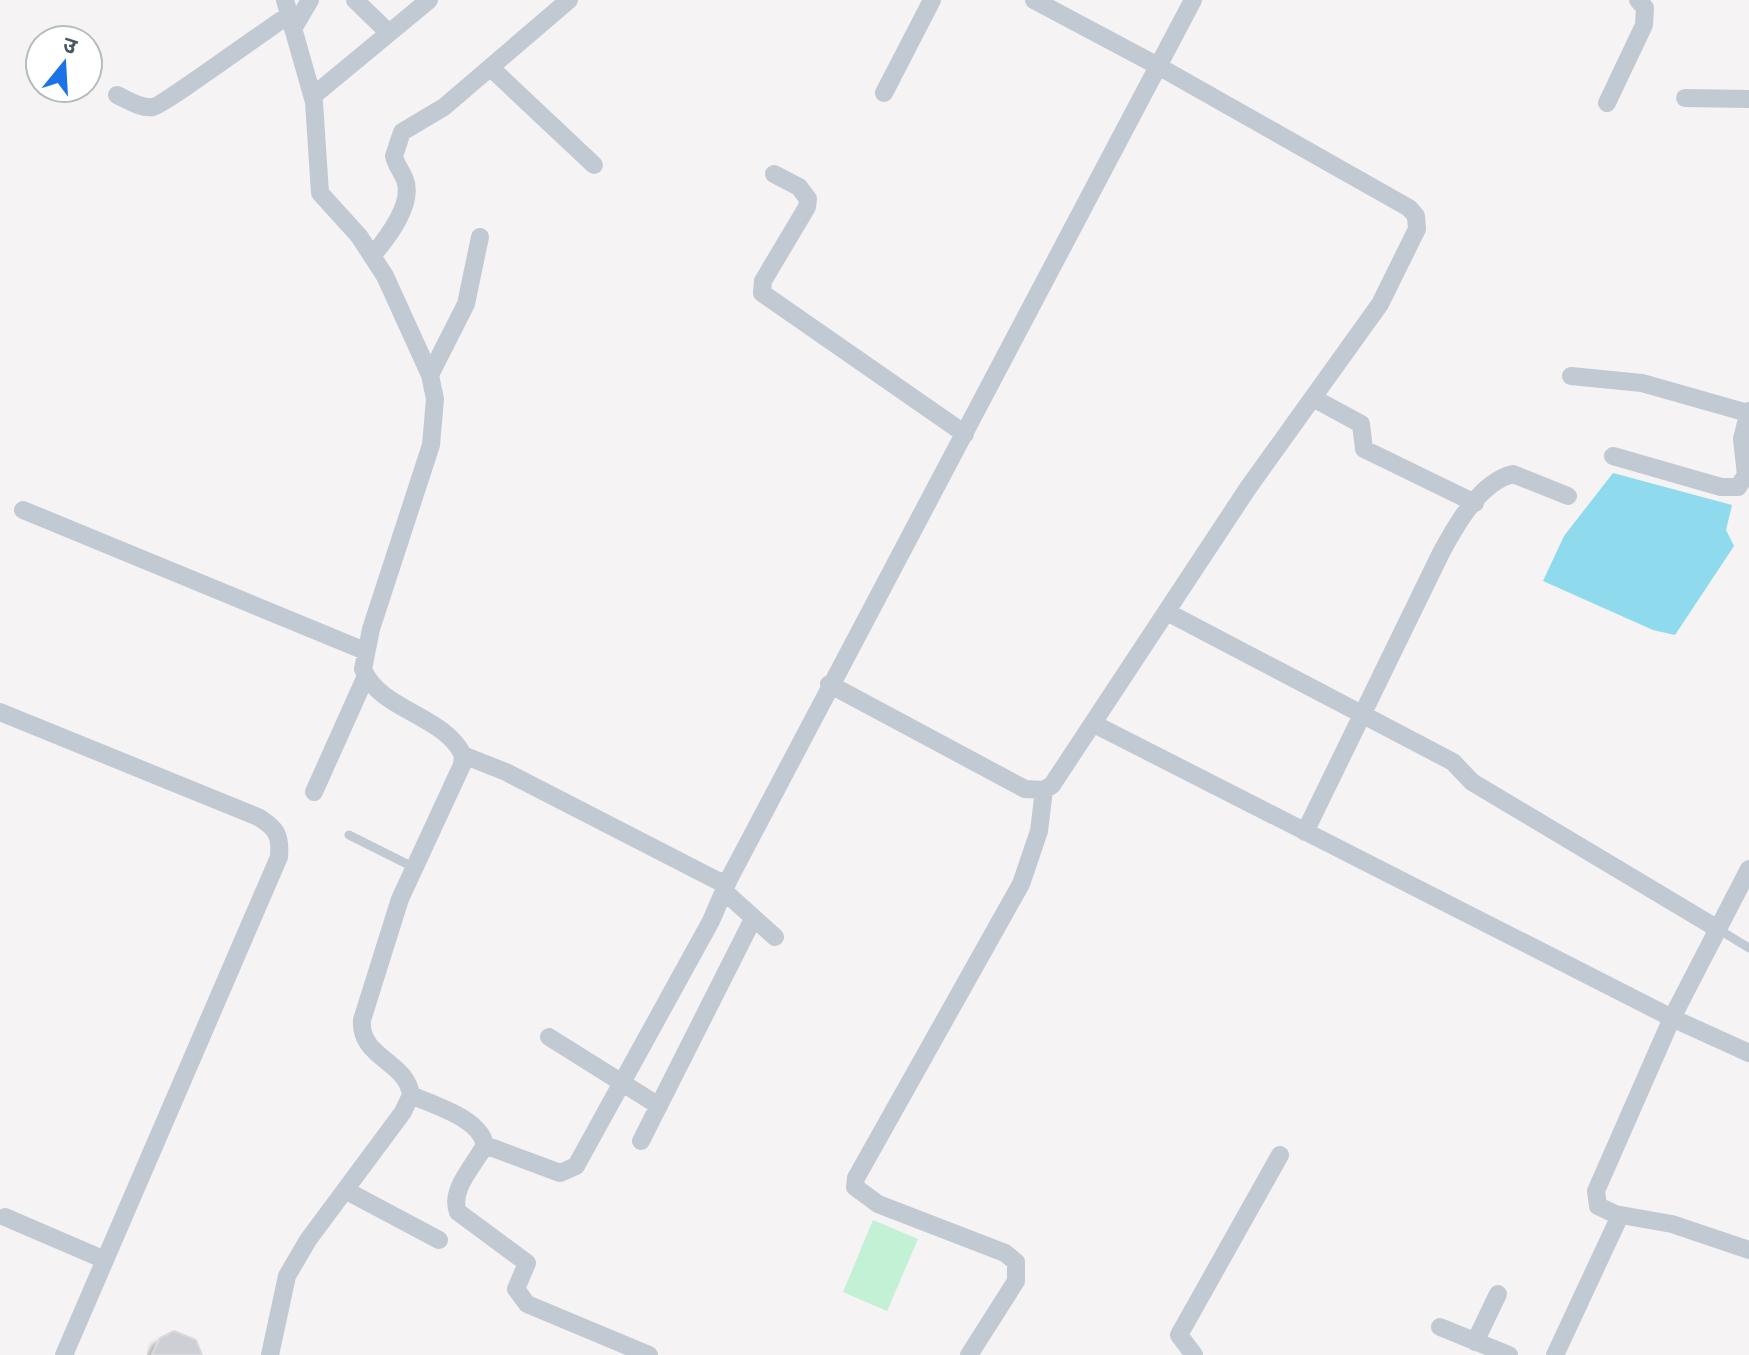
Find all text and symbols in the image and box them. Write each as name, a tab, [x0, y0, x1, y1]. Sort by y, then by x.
north arrow	[24, 24, 104, 104]
text: उ	[60, 32, 81, 61]

